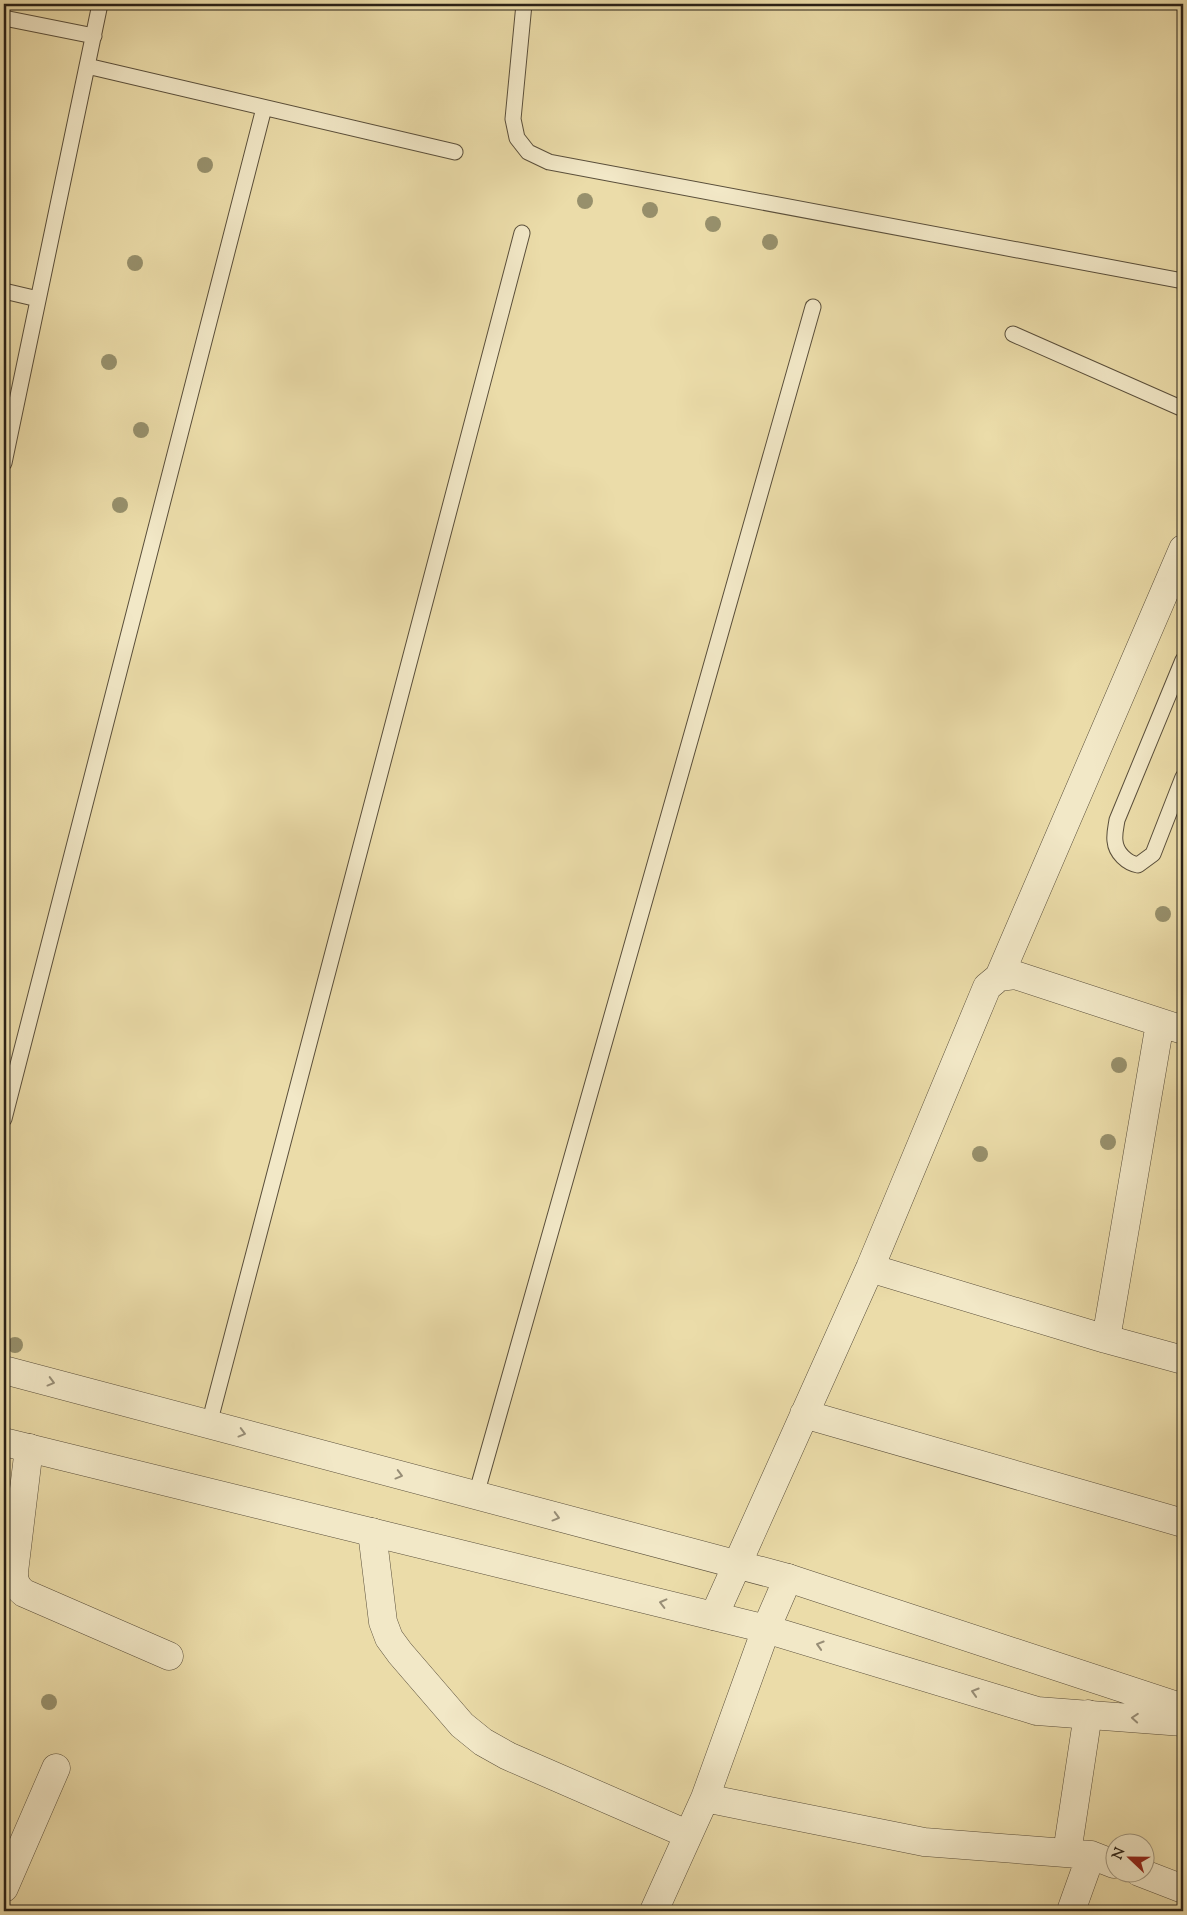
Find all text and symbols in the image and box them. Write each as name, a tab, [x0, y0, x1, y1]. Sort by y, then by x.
one-way arrow	[46, 1376, 55, 1387]
one-way arrow	[237, 1427, 246, 1438]
one-way arrow	[394, 1469, 402, 1479]
one-way arrow	[551, 1511, 559, 1521]
one-way arrow	[658, 1598, 667, 1609]
one-way arrow	[816, 1640, 824, 1650]
one-way arrow	[972, 1688, 980, 1698]
one-way arrow	[1130, 1713, 1138, 1724]
north arrow	[1104, 1832, 1154, 1882]
text: N	[1108, 1845, 1131, 1863]

